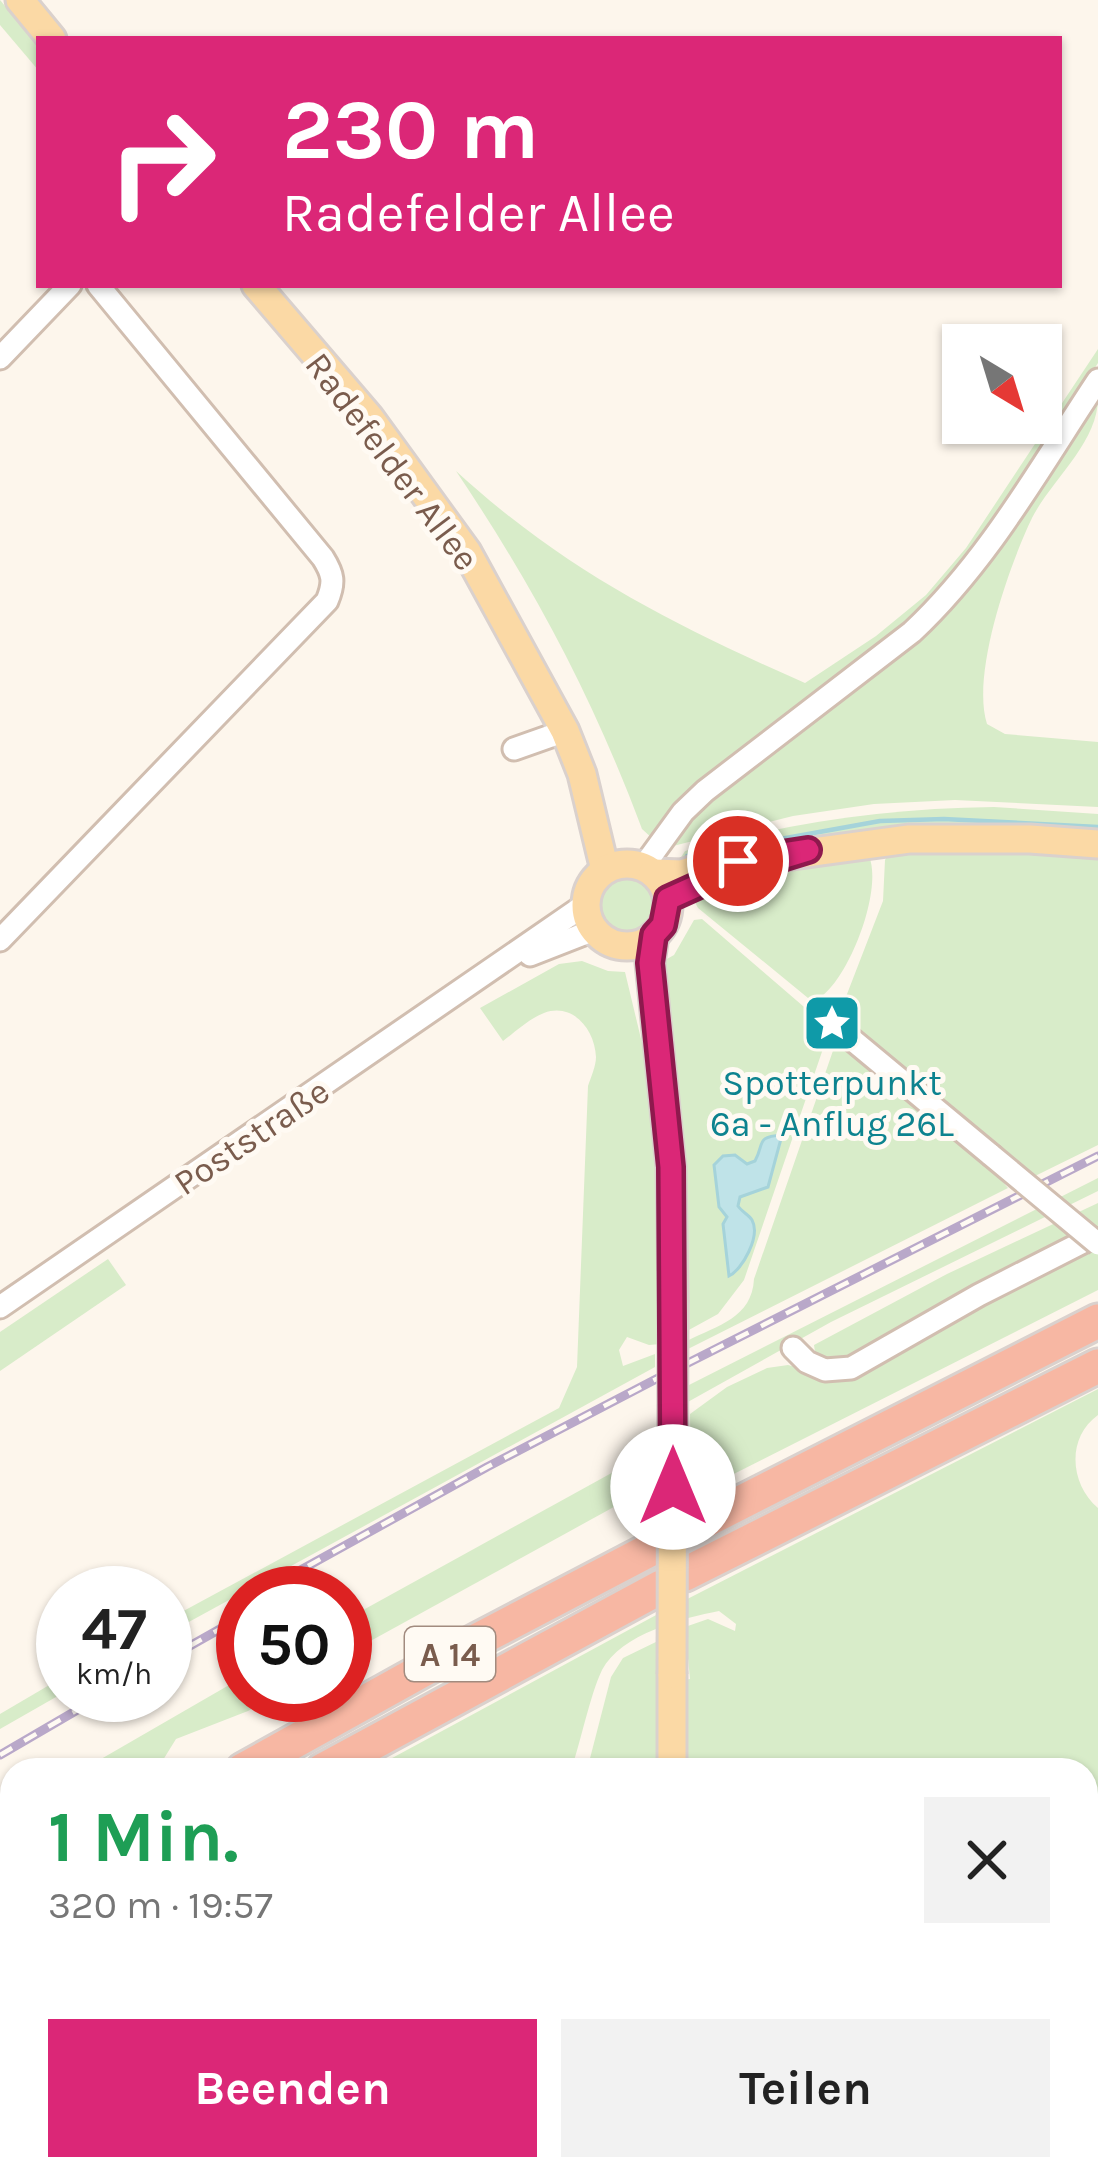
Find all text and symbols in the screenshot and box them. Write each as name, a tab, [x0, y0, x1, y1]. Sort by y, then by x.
text: 230 m	[282, 81, 539, 179]
icon: right	[84, 84, 240, 240]
text: Radefelder Allee	[282, 181, 675, 245]
north arrow	[942, 324, 1062, 444]
map controls	[942, 324, 1062, 444]
street label: Radefelder Allee	[297, 344, 488, 579]
pin	[687, 810, 789, 912]
icon: arrive	[705, 828, 771, 894]
place icon: Spotterpunkt 6a - Anflug 26L	[801, 992, 863, 1054]
place label: Spotterpunkt 6a - Anflug 26L	[710, 1062, 954, 1145]
street label: Poststraße	[166, 1070, 337, 1204]
position arrow	[610, 1424, 736, 1550]
speed limit sign: 50	[216, 1566, 372, 1722]
text: 47	[81, 1594, 147, 1664]
road number: A 14	[405, 1627, 495, 1681]
text: km/h	[76, 1656, 152, 1692]
text: 1 Min.	[48, 1795, 239, 1879]
button: close	[924, 1797, 1050, 1923]
text: 320 m · 19:57	[48, 1882, 273, 1928]
button: Beenden	[48, 2019, 537, 2157]
button: Teilen	[561, 2019, 1050, 2157]

